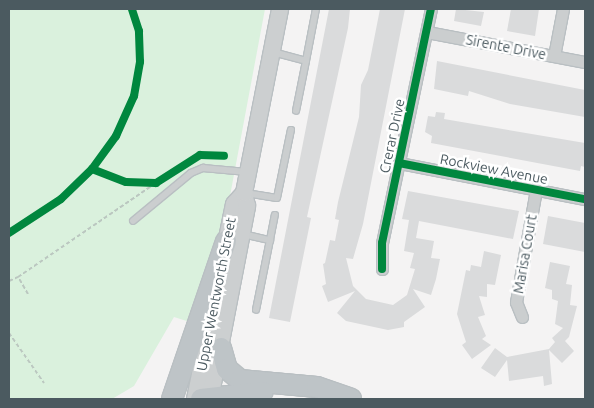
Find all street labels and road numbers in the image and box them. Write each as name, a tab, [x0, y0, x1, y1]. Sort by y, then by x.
street label: Sirente Drive	[465, 31, 547, 63]
street label: Crerar Drive	[376, 97, 408, 175]
street label: Rockview Avenue	[439, 150, 549, 188]
street label: Marisa Court	[510, 213, 540, 295]
street label: Upper Wentworth Street	[193, 216, 239, 372]

